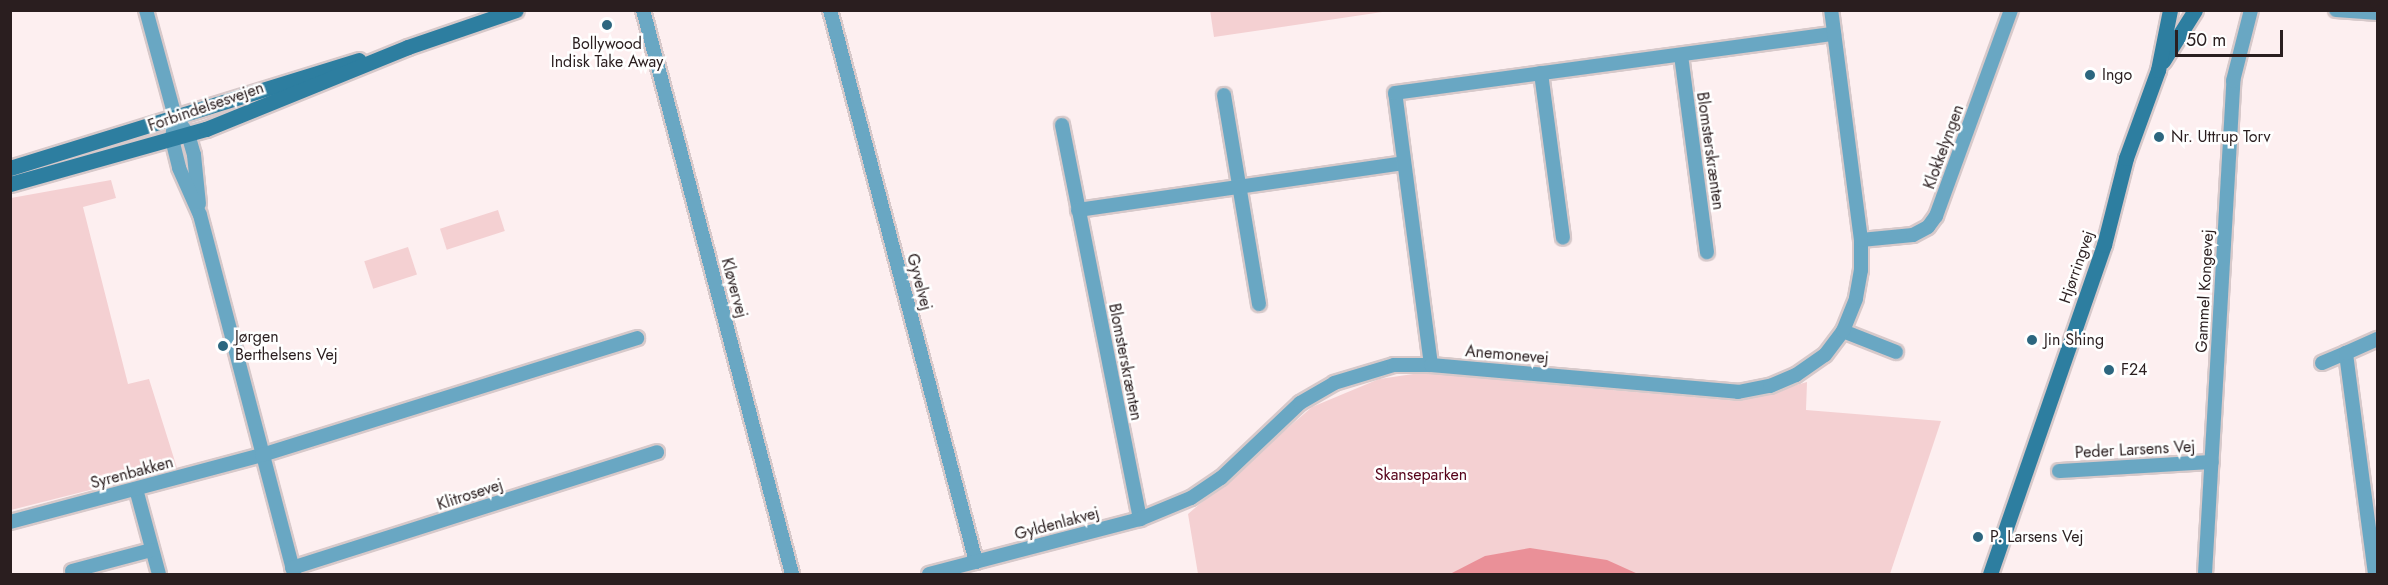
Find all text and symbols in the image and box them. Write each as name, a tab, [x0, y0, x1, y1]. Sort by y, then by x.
marker: Bollywood Indisk Take Away	[600, 18, 614, 32]
scale bar	[2178, 18, 2286, 56]
text: 50 m	[2186, 27, 2226, 53]
place label: Bollywood Indisk Take Away	[551, 34, 663, 72]
place label: Ingo	[2102, 65, 2132, 85]
marker: Ingo	[2083, 68, 2097, 82]
street label: Forbindelsesvejen	[146, 78, 266, 136]
street label: Blomsterskrænten	[1692, 91, 1728, 211]
street label: Klokkelyngen	[1920, 102, 1968, 192]
place label: Nr. Uttrup Torv	[2171, 127, 2271, 147]
marker: Nr. Uttrup Torv	[2152, 130, 2166, 144]
street label: Hjørringvej	[2056, 228, 2098, 306]
street label: Gammel Kongevej	[2192, 229, 2218, 353]
street label: Gyvelvej	[902, 252, 936, 312]
street label: Kløvervej	[717, 256, 751, 320]
street label: Blomsterskrænten	[1104, 302, 1146, 422]
place label: Jørgen Berthelsens Vej	[235, 327, 338, 365]
place label: Jin Shing	[2044, 330, 2104, 350]
marker: Jin Shing	[2025, 333, 2039, 347]
marker: Jørgen Berthelsens Vej	[216, 339, 230, 353]
street label: Anemonevej	[1464, 342, 1550, 368]
place label: F24	[2121, 360, 2147, 380]
marker: F24	[2102, 363, 2116, 377]
street label: Peder Larsens Vej	[2074, 437, 2196, 463]
street label: Syrenbakken	[88, 453, 176, 493]
park label: Skanseparken	[1375, 465, 1467, 485]
street label: Klitrosevej	[435, 475, 505, 515]
street label: Gyldenlakvej	[1013, 503, 1101, 545]
place label: P. Larsens Vej	[1990, 527, 2083, 547]
marker: P. Larsens Vej	[1971, 530, 1985, 544]

